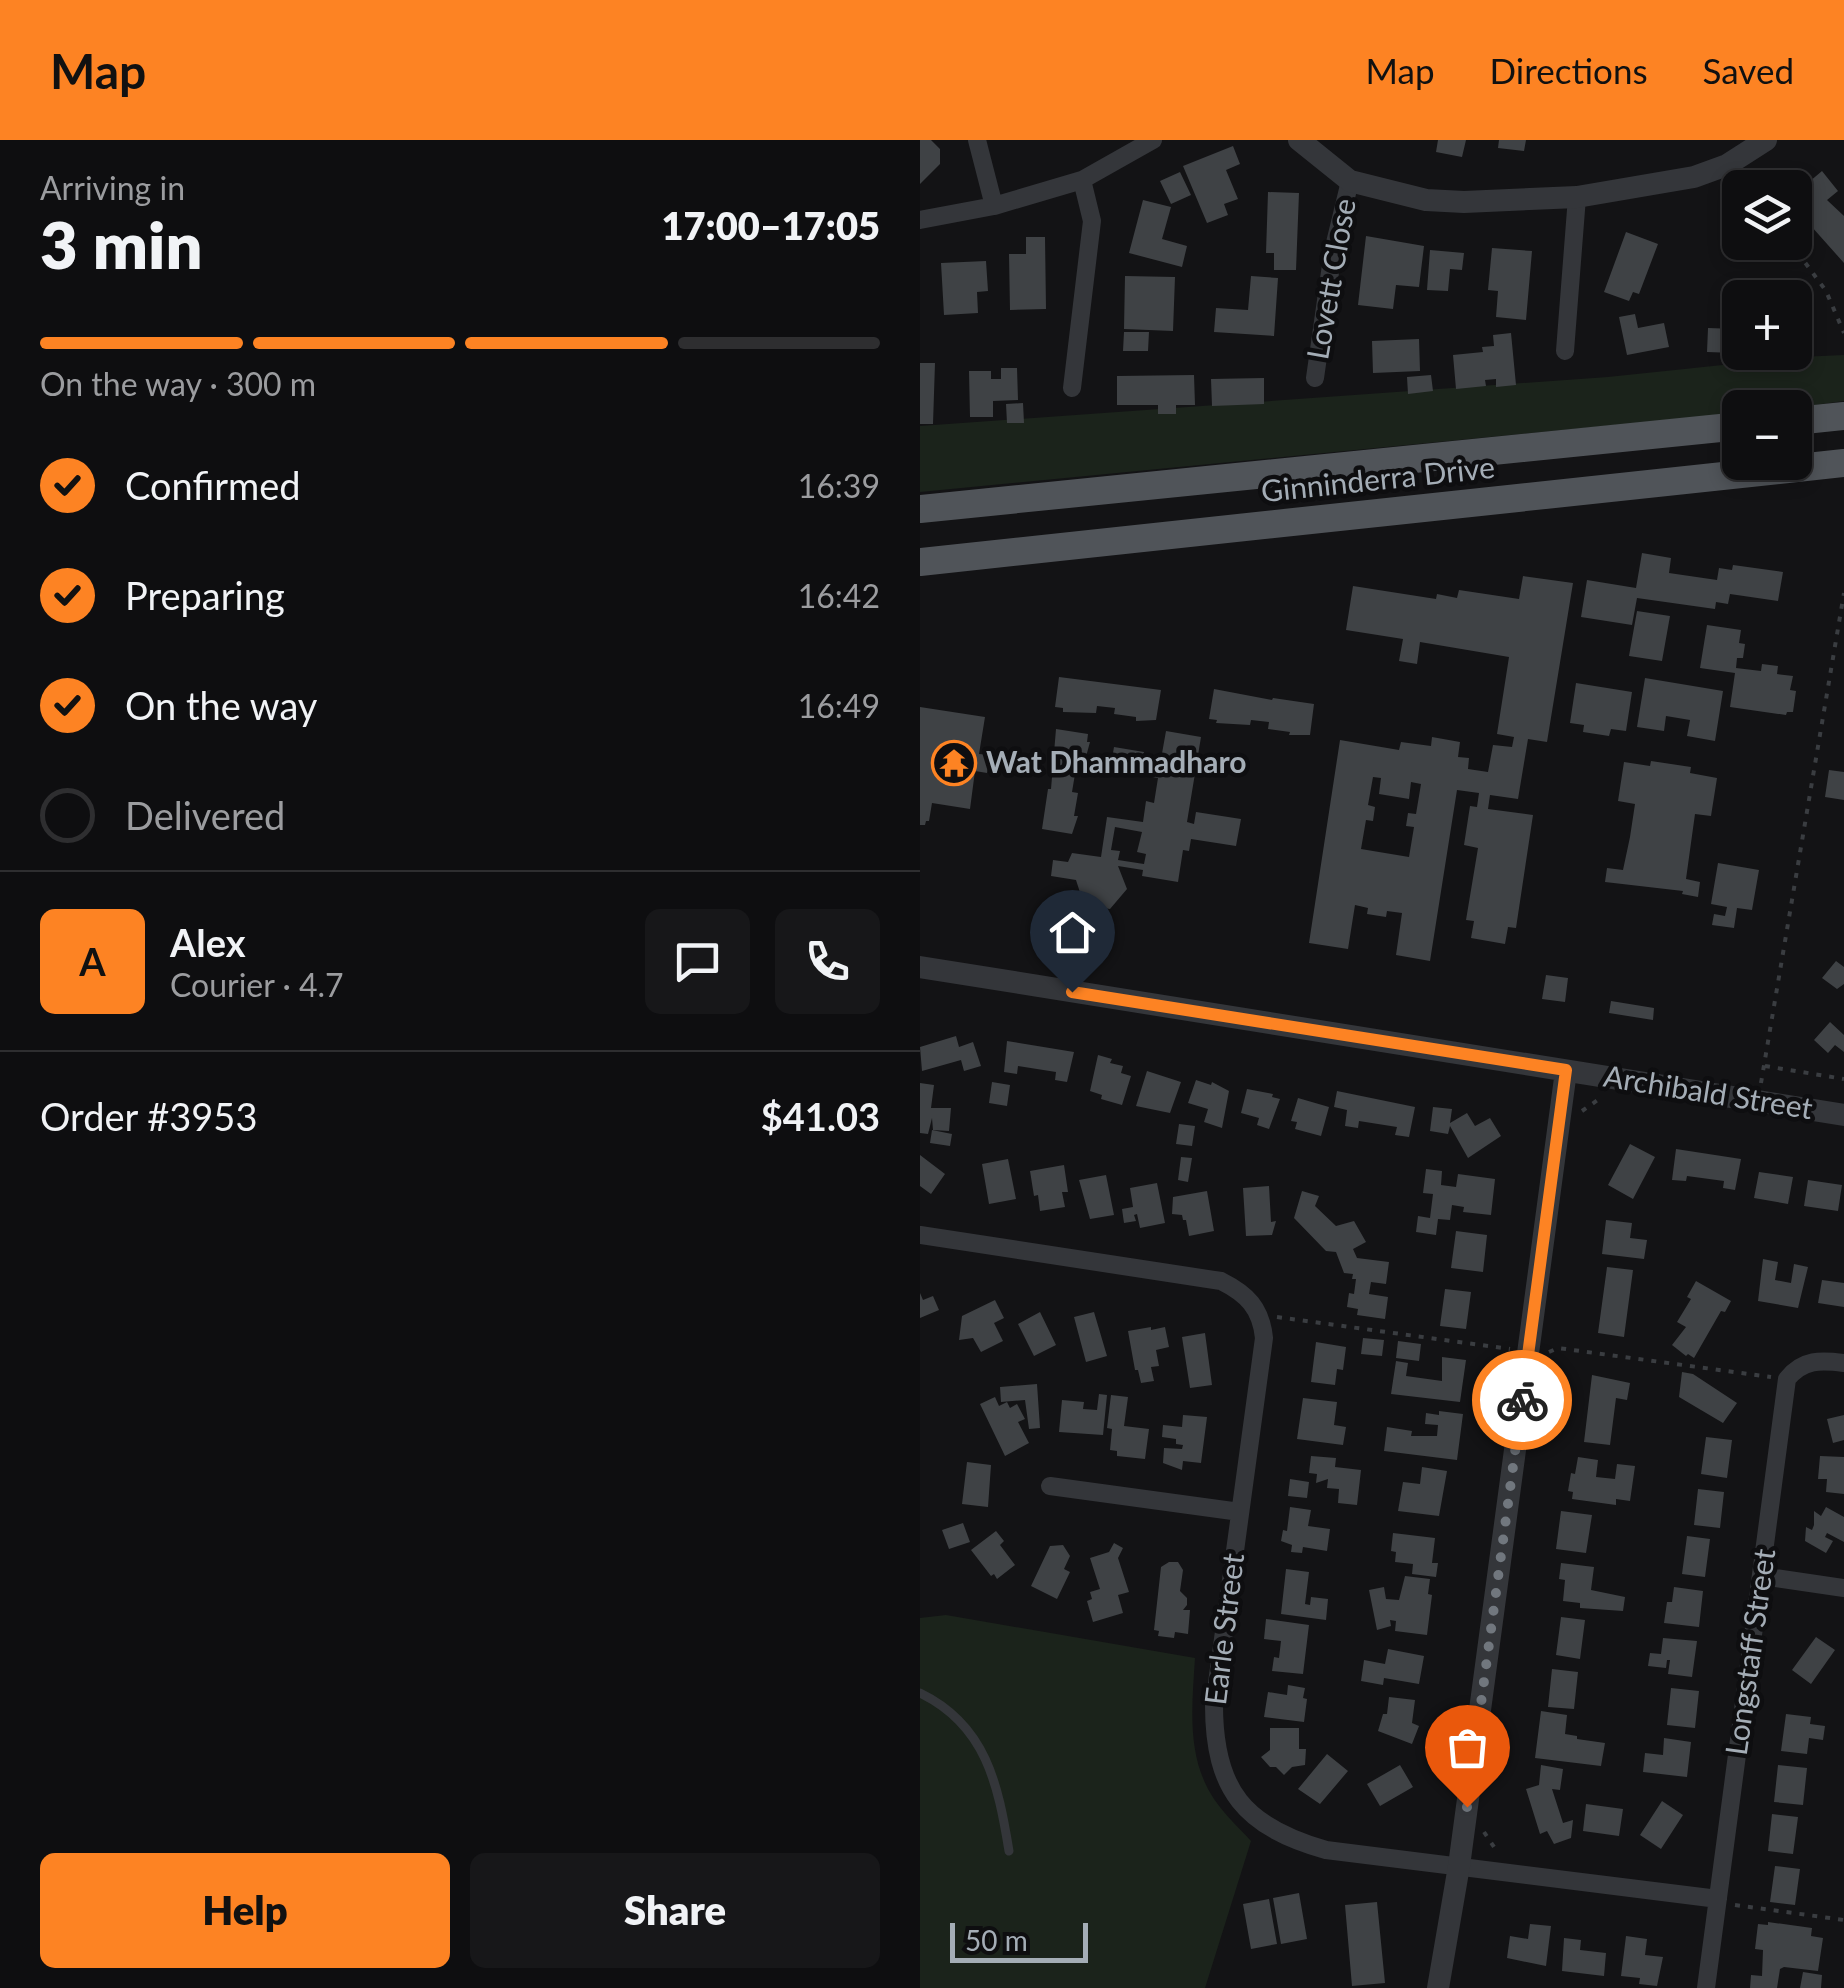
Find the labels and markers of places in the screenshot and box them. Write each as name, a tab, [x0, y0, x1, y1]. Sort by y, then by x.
temple icon: Wat Dhammadharo	[931, 740, 977, 786]
place label: Wat Dhammadharo	[986, 743, 1247, 779]
pin	[1030, 890, 1115, 993]
pin	[1425, 1705, 1510, 1808]

